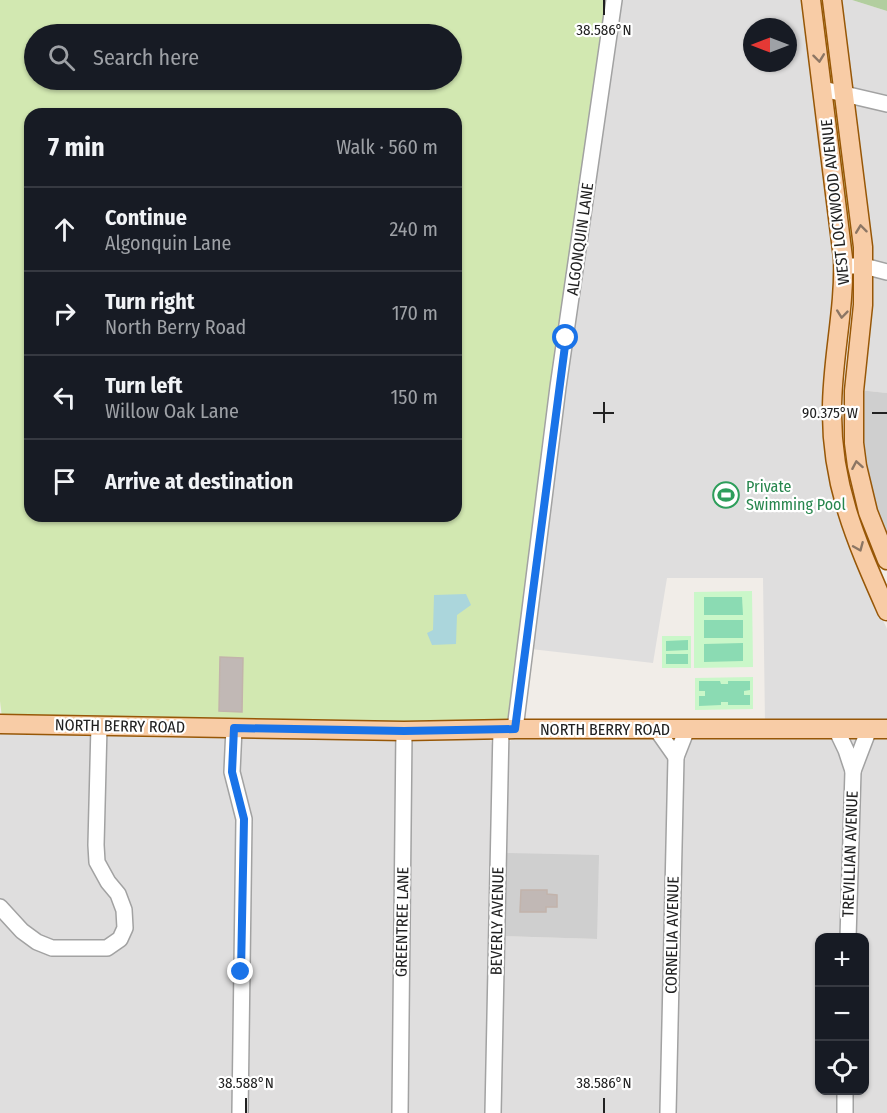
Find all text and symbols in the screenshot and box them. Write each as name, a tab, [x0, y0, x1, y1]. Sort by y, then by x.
north arrow	[743, 18, 797, 72]
text: 38.586°N	[576, 21, 632, 39]
search box	[24, 24, 462, 90]
icon: search	[45, 41, 78, 74]
text: Search here	[93, 44, 199, 71]
one-way arrow	[812, 53, 824, 63]
street label: WEST LOCKWOOD AVENUE	[817, 118, 853, 286]
text: 7 min	[48, 132, 105, 163]
text: Walk · 560 m	[336, 135, 438, 159]
street label: ALGONQUIN LANE	[563, 181, 597, 297]
text: Continue	[105, 204, 187, 231]
icon: ahead	[48, 213, 81, 246]
text: 240 m	[389, 217, 438, 241]
one-way arrow	[855, 224, 868, 233]
text: Algonquin Lane	[105, 231, 231, 255]
text: Turn right	[105, 288, 194, 315]
icon: right	[48, 297, 81, 330]
text: 170 m	[392, 301, 438, 325]
one-way arrow	[836, 310, 849, 319]
text: North Berry Road	[105, 315, 246, 339]
route start	[552, 324, 578, 350]
text: Turn left	[105, 372, 183, 399]
icon: left	[48, 381, 81, 414]
text: 150 m	[391, 385, 438, 409]
text: Willow Oak Lane	[105, 399, 239, 423]
text: 90.375°W	[802, 404, 858, 422]
one-way arrow	[851, 460, 864, 470]
icon: arrive	[48, 465, 81, 498]
text: Arrive at destination	[105, 468, 293, 495]
place label: Private Swimming Pool	[746, 477, 846, 514]
sports icon: Private Swimming Pool	[711, 480, 741, 510]
one-way arrow	[852, 541, 864, 552]
street label: NORTH BERRY ROAD	[55, 715, 185, 737]
street label: NORTH BERRY ROAD	[540, 720, 670, 739]
street label: TREVILLIAN AVENUE	[838, 790, 862, 918]
street label: GREENTREE LANE	[392, 867, 412, 977]
street label: BEVERLY AVENUE	[487, 867, 507, 975]
street label: CORNELIA AVENUE	[661, 876, 683, 994]
map controls	[815, 933, 869, 1095]
button: +	[815, 933, 869, 987]
route end	[227, 958, 253, 984]
button: −	[815, 987, 869, 1041]
button: locate	[815, 1041, 869, 1095]
text: 38.588°N	[218, 1074, 274, 1092]
text: 38.586°N	[576, 1074, 632, 1092]

